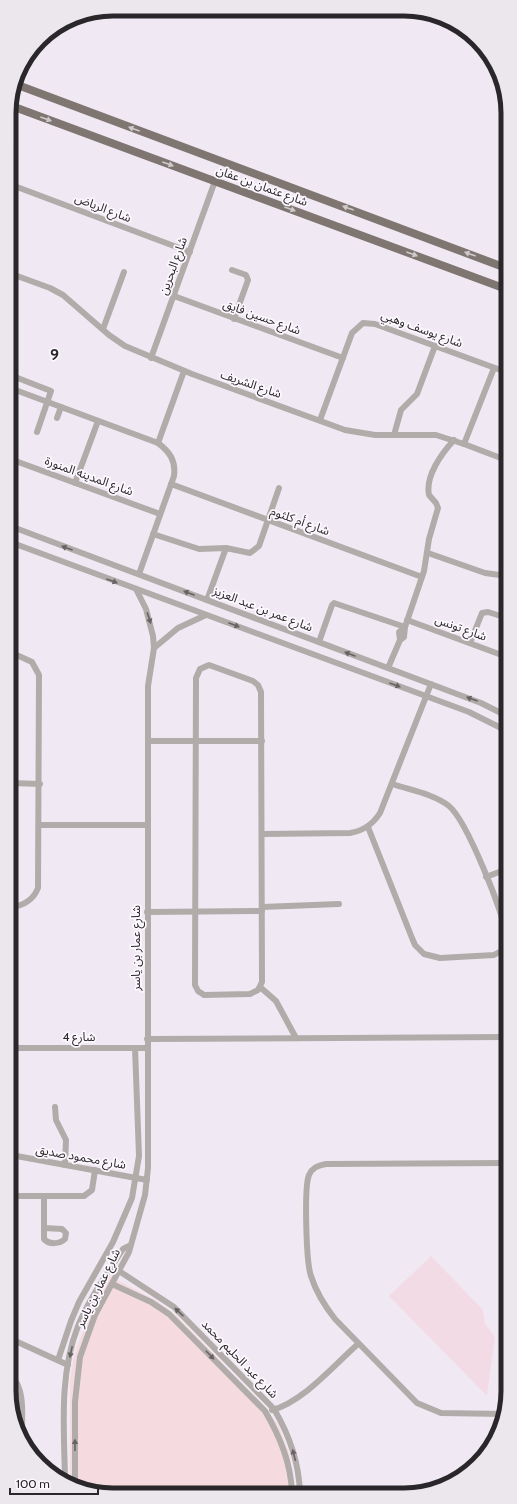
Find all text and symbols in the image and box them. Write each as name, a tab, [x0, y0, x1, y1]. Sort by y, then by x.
one-way arrow	[40, 116, 52, 122]
one-way arrow	[128, 125, 140, 131]
one-way arrow	[162, 161, 174, 167]
street label: شارع عثمان بن عفان	[214, 162, 310, 211]
street label: شارع الرياض	[72, 190, 134, 227]
one-way arrow	[341, 205, 353, 211]
one-way arrow	[284, 206, 296, 212]
street label: شارع البحرين	[155, 235, 192, 298]
one-way arrow	[463, 251, 475, 257]
one-way arrow	[406, 252, 418, 258]
street label: شارع حسين فايق	[221, 296, 303, 339]
street label: شارع يوسف وهبي	[378, 307, 465, 353]
district label: 9	[50, 345, 60, 364]
street label: شارع الشريف	[218, 366, 284, 403]
street label: شارع المدينه المنورة	[42, 453, 135, 500]
street label: شارع أم كلثوم	[268, 503, 332, 540]
one-way arrow	[61, 544, 73, 550]
one-way arrow	[106, 578, 118, 584]
street label: شارع عمر بن عبد العزيز	[210, 582, 315, 636]
one-way arrow	[183, 590, 195, 596]
street label: شارع تونس	[433, 611, 489, 646]
one-way arrow	[146, 612, 152, 624]
one-way arrow	[228, 623, 240, 629]
one-way arrow	[344, 650, 356, 656]
one-way arrow	[390, 683, 402, 689]
one-way arrow	[465, 696, 477, 702]
street label: شارع عمار بن ياسر	[128, 905, 145, 992]
street label: شارع 4	[62, 1029, 96, 1046]
street label: شارع محمود صديق	[34, 1141, 127, 1174]
street label: شارع عمار بن ياسر	[72, 1246, 125, 1331]
one-way arrow	[174, 1307, 184, 1317]
street label: شارع عبد الحليم محمد	[197, 1316, 282, 1403]
one-way arrow	[67, 1345, 73, 1358]
one-way arrow	[205, 1350, 215, 1360]
one-way arrow	[72, 1438, 78, 1451]
one-way arrow	[291, 1448, 297, 1461]
scale bar	[10, 1470, 98, 1496]
text: 100 m	[16, 1476, 50, 1491]

